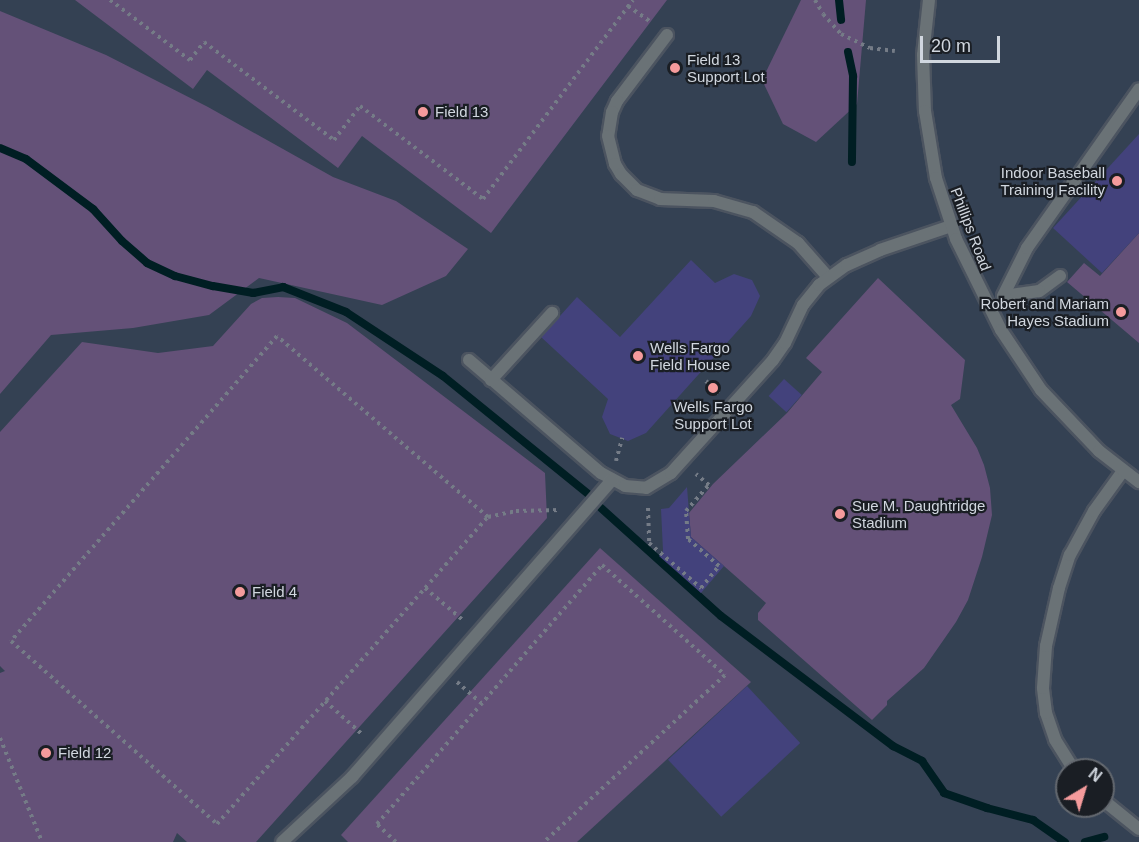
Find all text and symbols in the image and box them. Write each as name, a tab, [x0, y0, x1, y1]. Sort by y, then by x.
scale bar	[923, 24, 1002, 62]
text: 20 m	[931, 36, 971, 56]
place label: Field 13 Support Lot	[687, 50, 765, 85]
marker: Field 13 Support Lot	[668, 61, 682, 75]
place label: Field 13	[435, 103, 488, 121]
marker: Field 13	[416, 105, 430, 119]
place label: Indoor Baseball Training Facility	[1001, 163, 1105, 198]
marker: Indoor Baseball Training Facility	[1110, 174, 1124, 188]
street label: Phillips Road	[947, 185, 995, 273]
place label: Robert and Mariam Hayes Stadium	[981, 294, 1109, 329]
marker: Robert and Mariam Hayes Stadium	[1114, 305, 1128, 319]
place label: Wells Fargo Field House	[650, 338, 730, 373]
marker: Wells Fargo Field House	[631, 349, 645, 363]
marker: Wells Fargo Support Lot	[706, 381, 720, 395]
place label: Wells Fargo Support Lot	[673, 397, 753, 432]
place label: Sue M. Daughtridge Stadium	[852, 496, 985, 531]
marker: Sue M. Daughtridge Stadium	[833, 507, 847, 521]
place label: Field 4	[252, 583, 297, 601]
marker: Field 4	[233, 585, 247, 599]
place label: Field 12	[58, 744, 111, 762]
marker: Field 12	[39, 746, 53, 760]
north arrow	[1055, 758, 1115, 818]
text: N	[1085, 765, 1105, 785]

